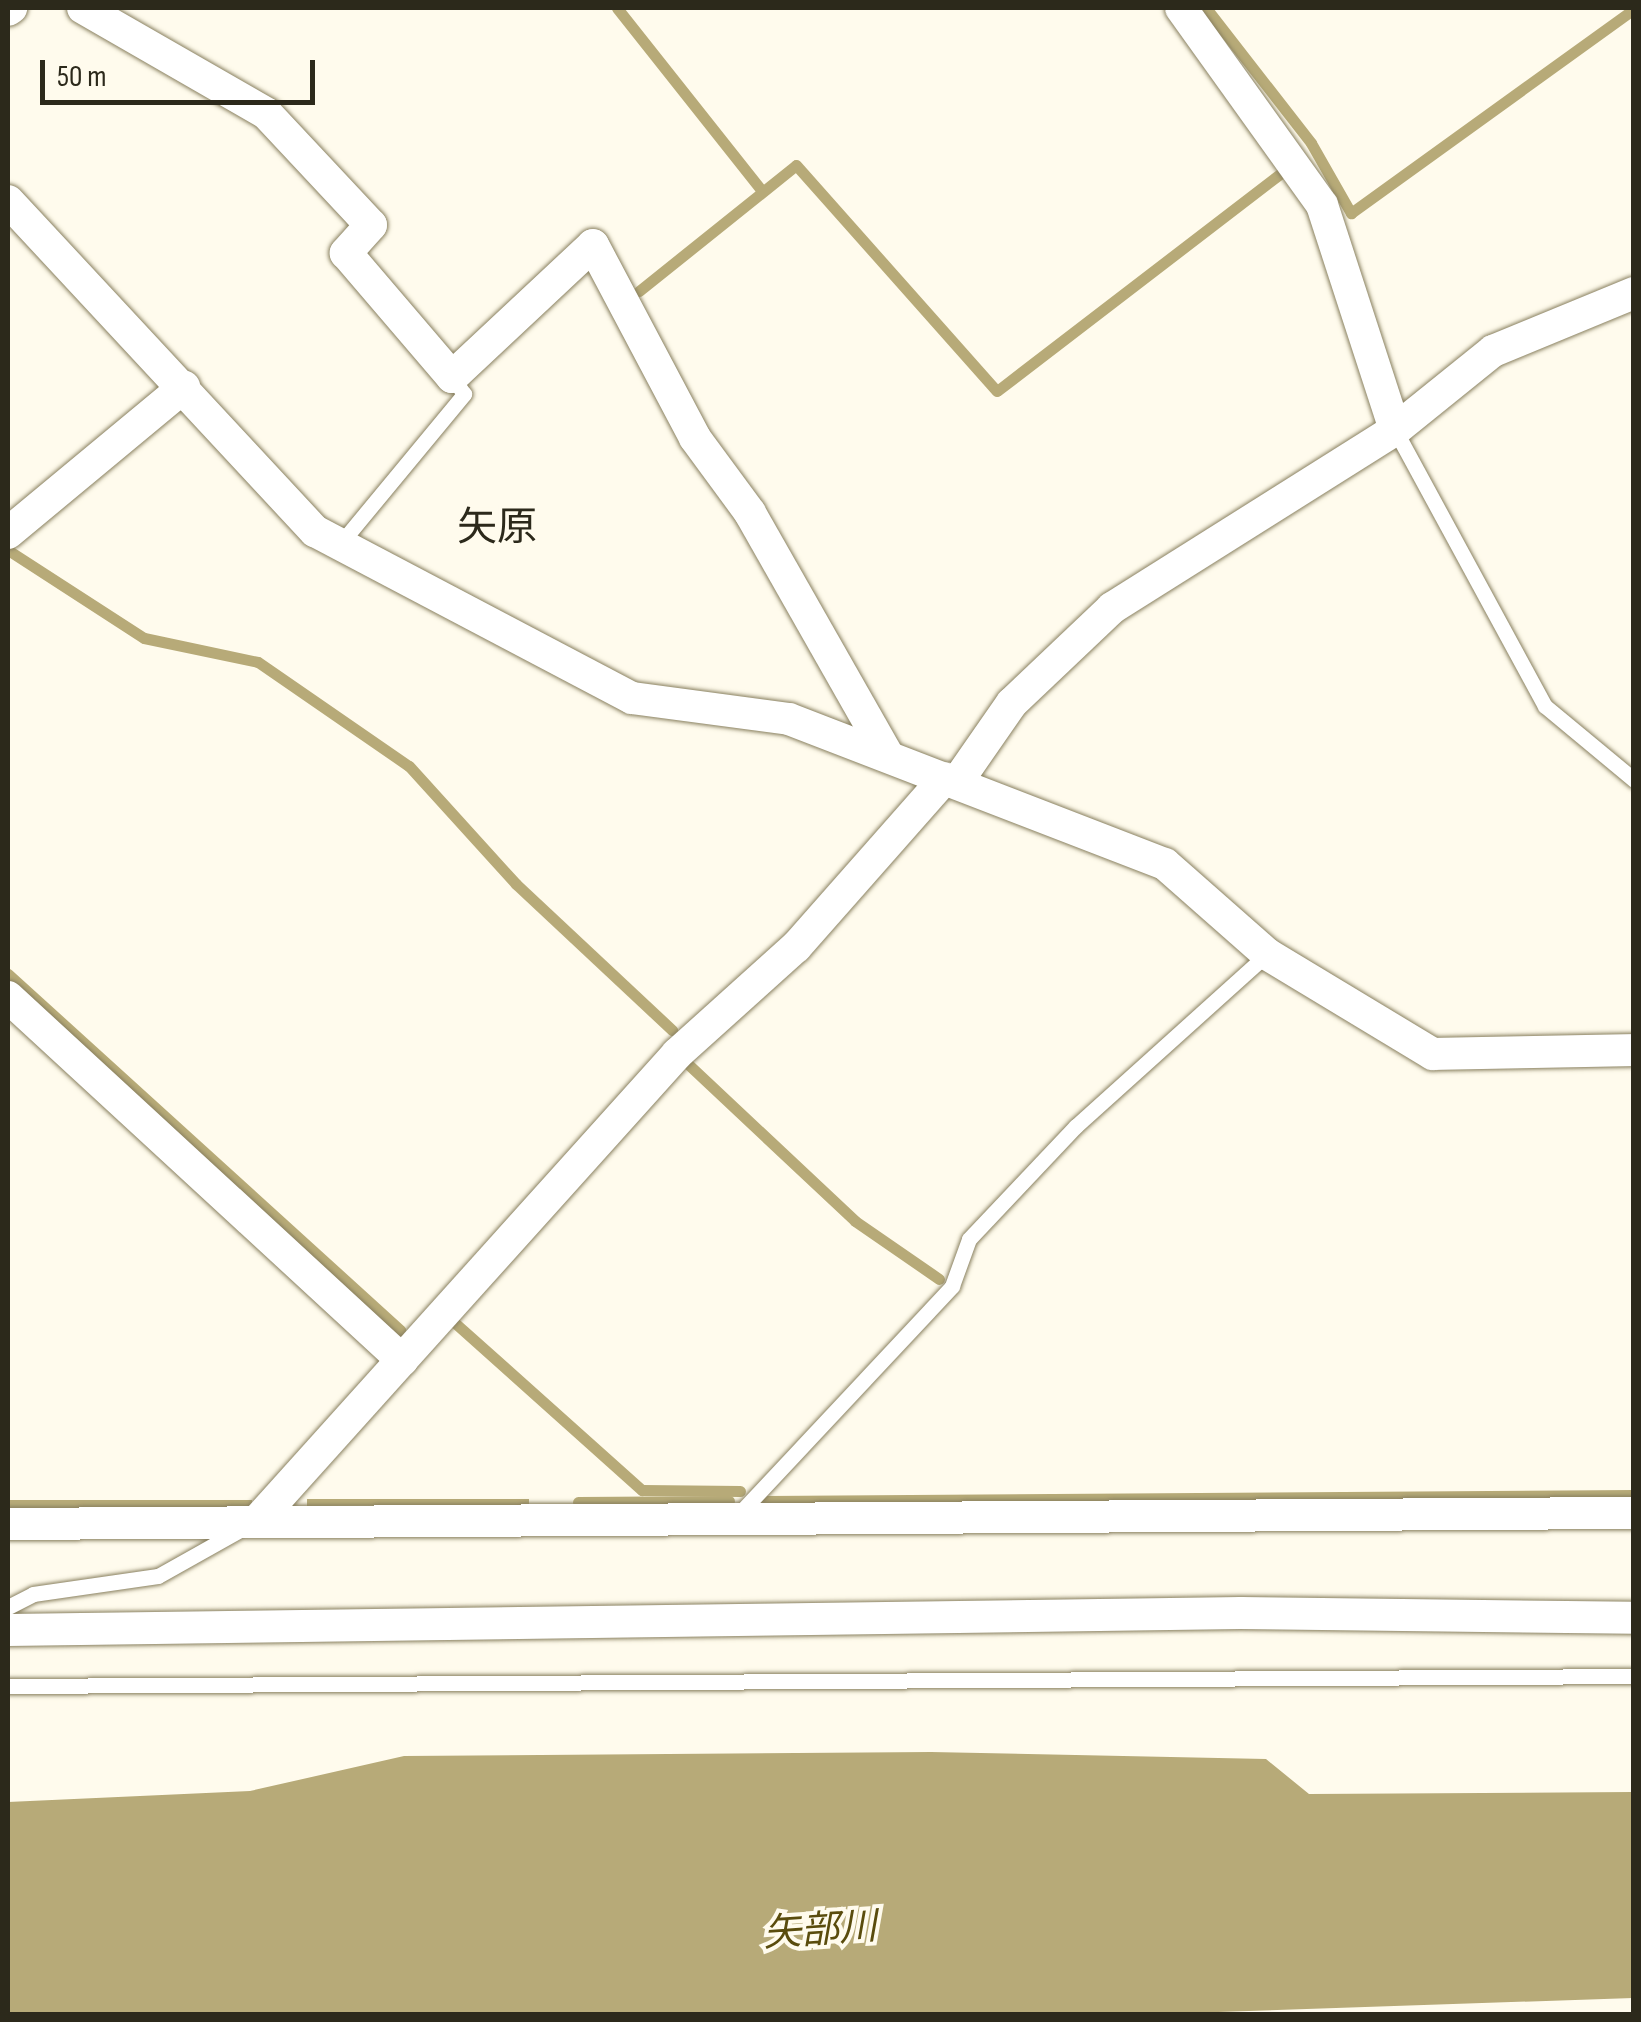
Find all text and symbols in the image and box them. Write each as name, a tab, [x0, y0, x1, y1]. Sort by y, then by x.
scale bar	[45, 40, 320, 102]
text: 50 m	[57, 59, 106, 95]
district label: 矢原	[457, 504, 537, 552]
water label: 矢部川	[762, 1904, 878, 1958]

